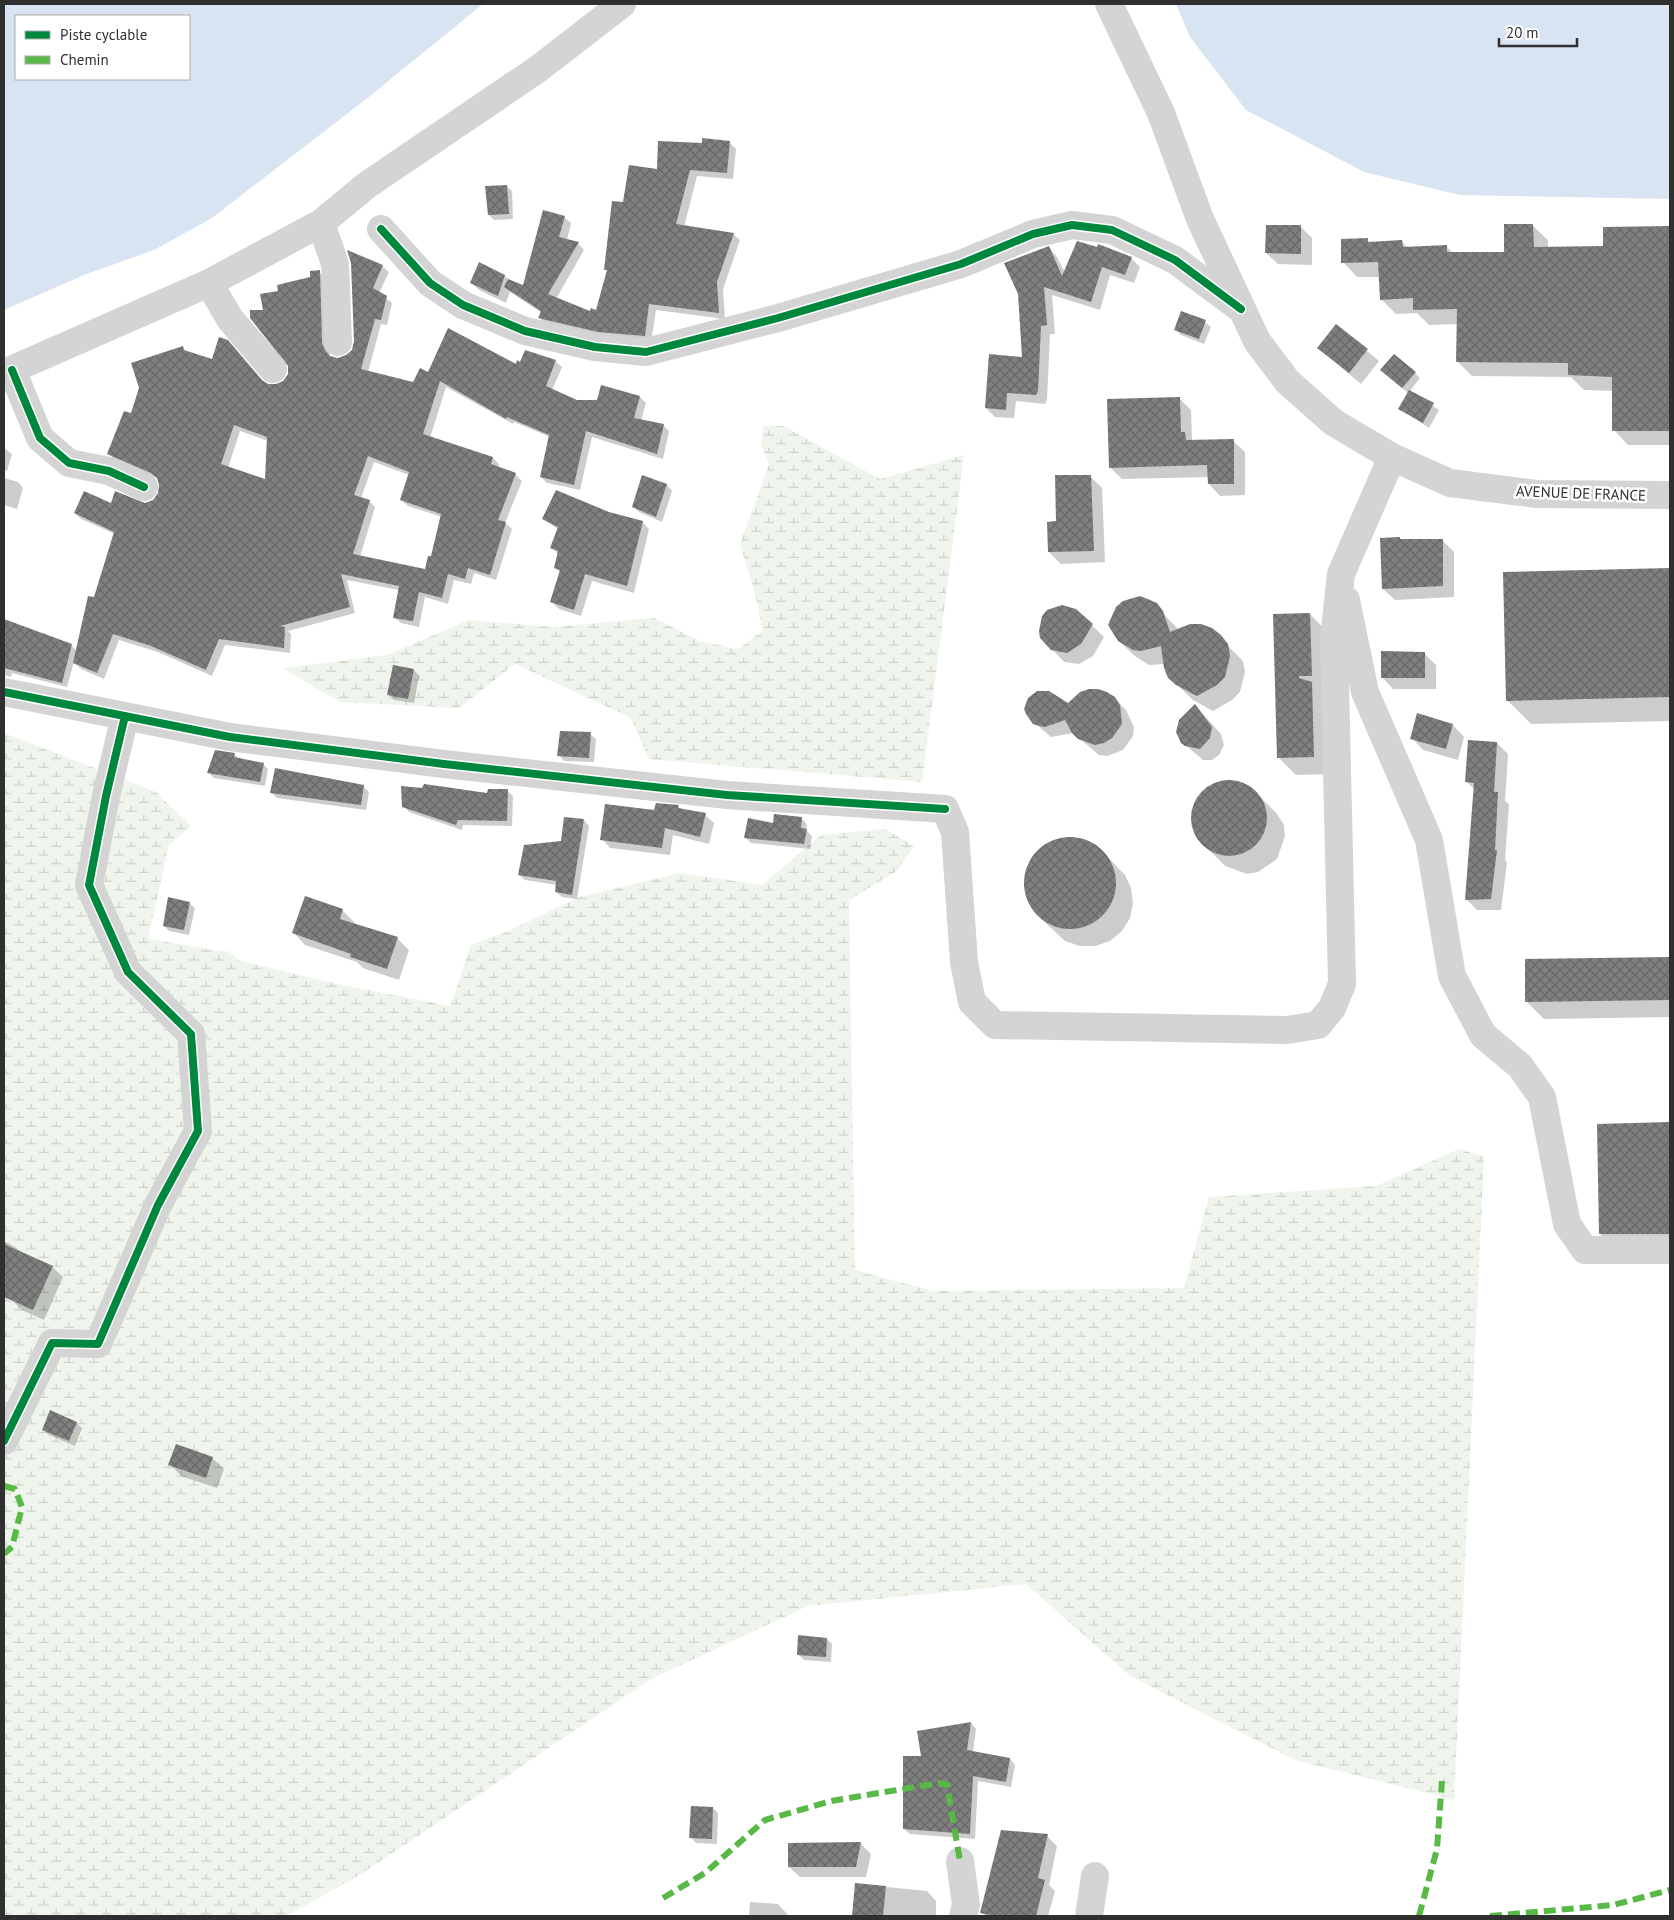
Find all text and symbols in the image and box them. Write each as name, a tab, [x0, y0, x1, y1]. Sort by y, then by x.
legend	[15, 15, 190, 80]
scale bar	[1499, 15, 1576, 47]
text: 20 m	[1506, 23, 1539, 42]
text: Piste cyclable	[60, 25, 147, 44]
text: Chemin	[60, 50, 109, 69]
street label: AVENUE DE FRANCE	[1516, 481, 1646, 505]

